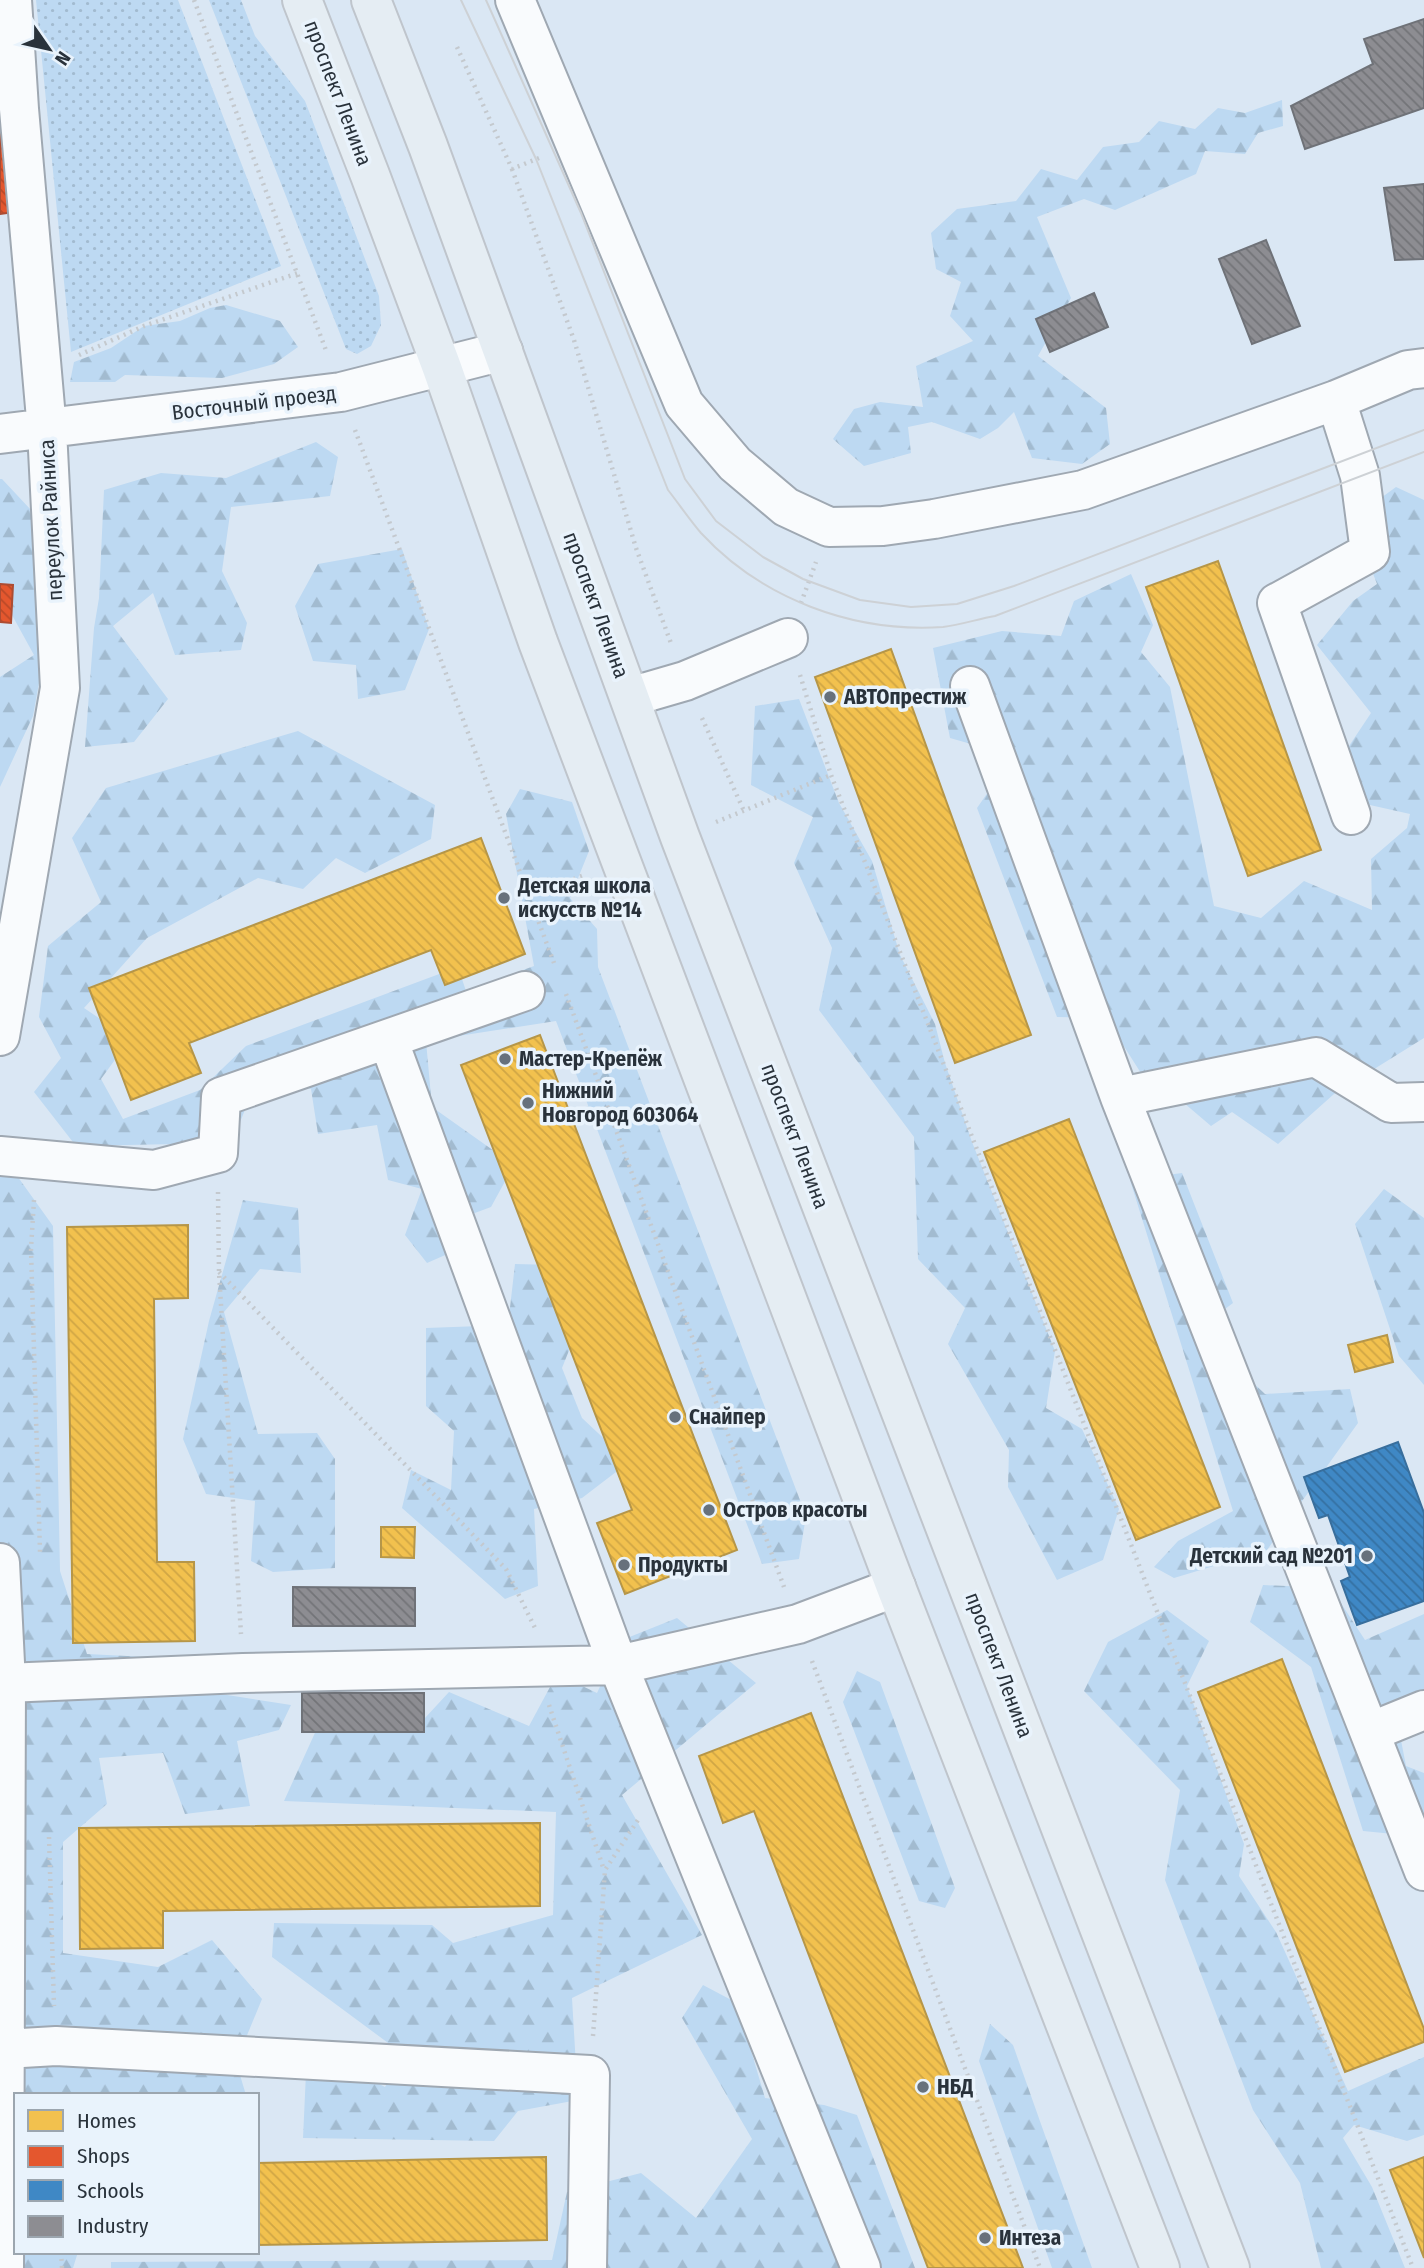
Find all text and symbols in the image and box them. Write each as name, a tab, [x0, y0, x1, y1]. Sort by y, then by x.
north arrow	[14, 14, 84, 84]
street label: проспект Ленина	[298, 17, 378, 169]
text: N	[50, 47, 75, 69]
street label: Восточный проезд	[170, 380, 338, 426]
street label: переулок Райниса	[34, 439, 68, 601]
street label: проспект Ленина	[557, 528, 635, 682]
place label: АВТОпрестиж	[843, 684, 967, 710]
marker: АВТОпрестиж	[822, 689, 838, 705]
place label: Детская школа искусств №14	[517, 873, 651, 923]
marker: Детская школа искусств №14	[496, 890, 512, 906]
place label: Мастер-Крепёж	[519, 1046, 663, 1072]
marker: Мастер-Крепёж	[497, 1051, 513, 1067]
street label: проспект Ленина	[755, 1060, 835, 1212]
place label: Нижний Новгород 603064	[542, 1078, 698, 1128]
marker: Нижний Новгород 603064	[520, 1095, 536, 1111]
place label: Снайпер	[689, 1404, 766, 1430]
marker: Снайпер	[667, 1409, 683, 1425]
place label: Остров красоты	[723, 1497, 867, 1523]
marker: Остров красоты	[701, 1502, 717, 1518]
place label: Детский сад №201	[1189, 1543, 1353, 1569]
marker: Детский сад №201	[1359, 1548, 1375, 1564]
place label: Продукты	[638, 1552, 728, 1578]
marker: Продукты	[616, 1557, 632, 1573]
street label: проспект Ленина	[959, 1589, 1039, 1741]
place label: НБД	[937, 2074, 973, 2100]
marker: НБД	[915, 2079, 931, 2095]
legend	[14, 2093, 259, 2254]
text: Homes	[77, 2108, 136, 2134]
text: Shops	[77, 2143, 130, 2169]
text: Schools	[77, 2178, 144, 2204]
text: Industry	[77, 2213, 149, 2239]
place label: Интеза	[999, 2225, 1061, 2251]
marker: Интеза	[977, 2230, 993, 2246]

